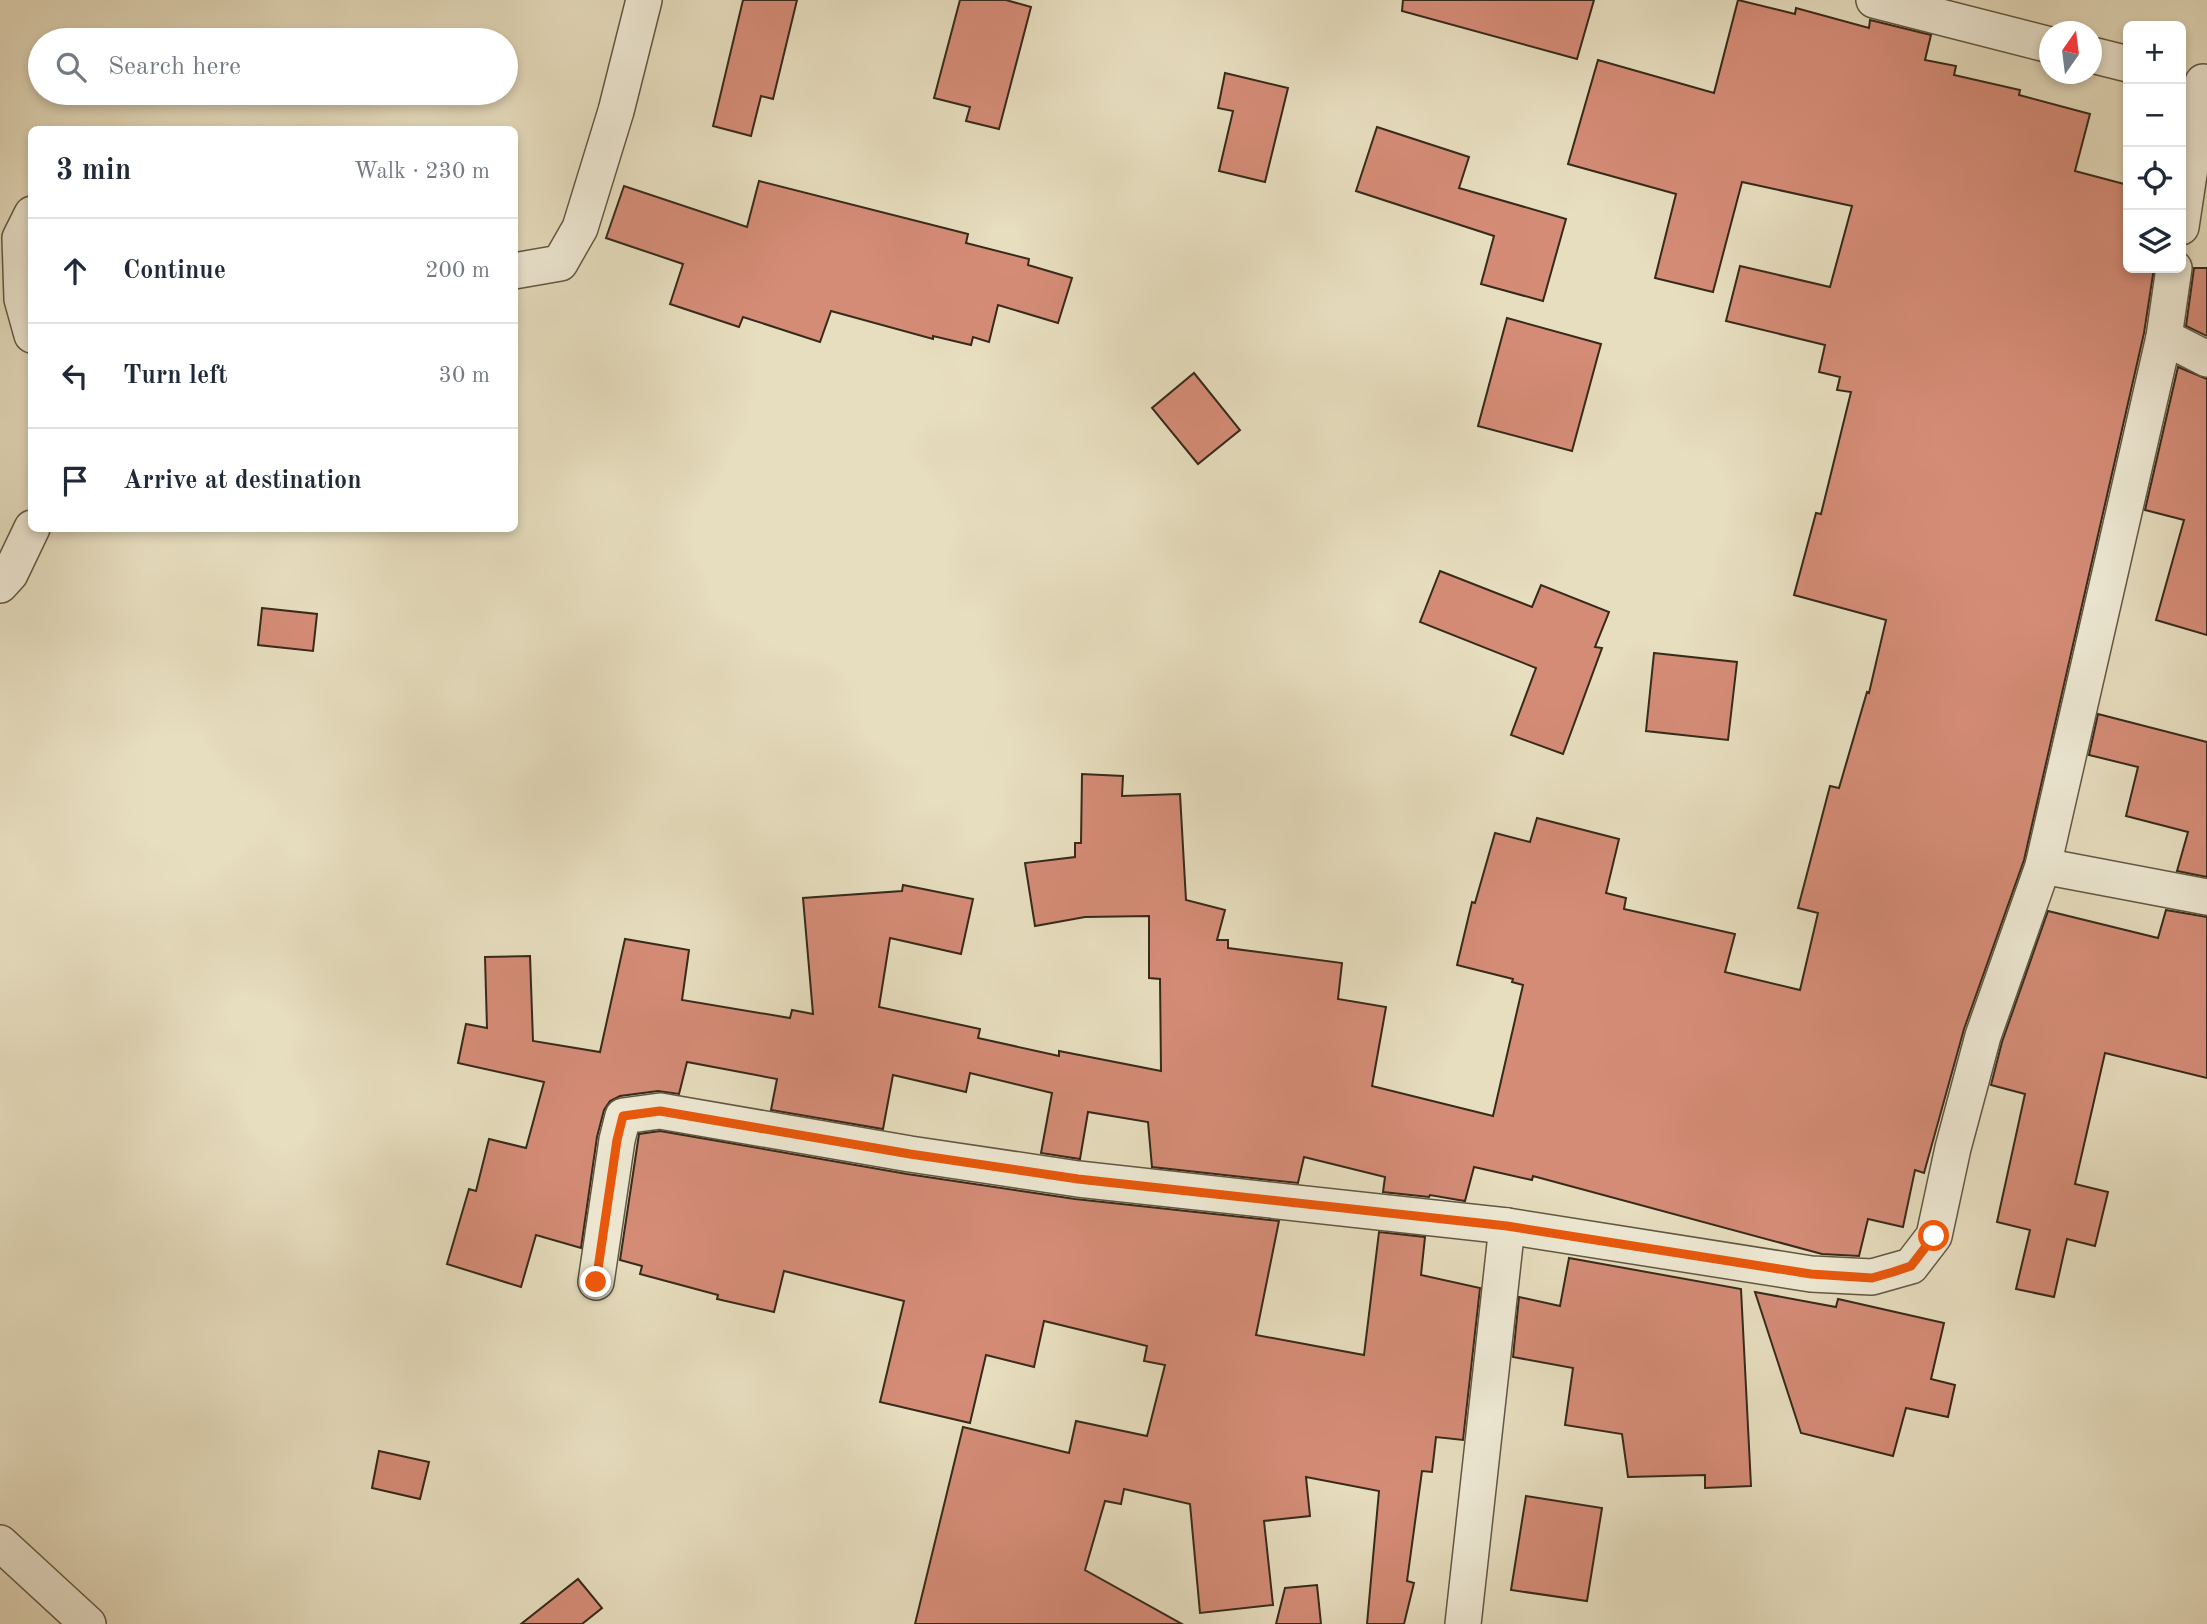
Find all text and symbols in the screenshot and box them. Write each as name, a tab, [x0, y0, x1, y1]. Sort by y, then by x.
north arrow	[2039, 21, 2102, 84]
map controls	[2123, 21, 2186, 273]
button: +	[2123, 21, 2186, 84]
search box	[28, 28, 518, 105]
icon: search	[52, 48, 90, 86]
text: Search here	[108, 54, 241, 80]
button: −	[2123, 84, 2186, 147]
button: locate	[2123, 147, 2186, 210]
text: 3 min	[56, 156, 131, 186]
text: Walk · 230 m	[354, 160, 490, 183]
button: layers	[2123, 210, 2186, 273]
icon: ahead	[56, 252, 94, 290]
text: Continue	[123, 258, 226, 284]
text: 200 m	[425, 259, 490, 282]
icon: left	[56, 357, 94, 395]
text: Turn left	[123, 363, 228, 389]
text: 30 m	[439, 364, 490, 387]
icon: arrive	[56, 462, 94, 500]
text: Arrive at destination	[123, 468, 362, 494]
route start	[1918, 1220, 1949, 1251]
route end	[580, 1266, 611, 1297]

